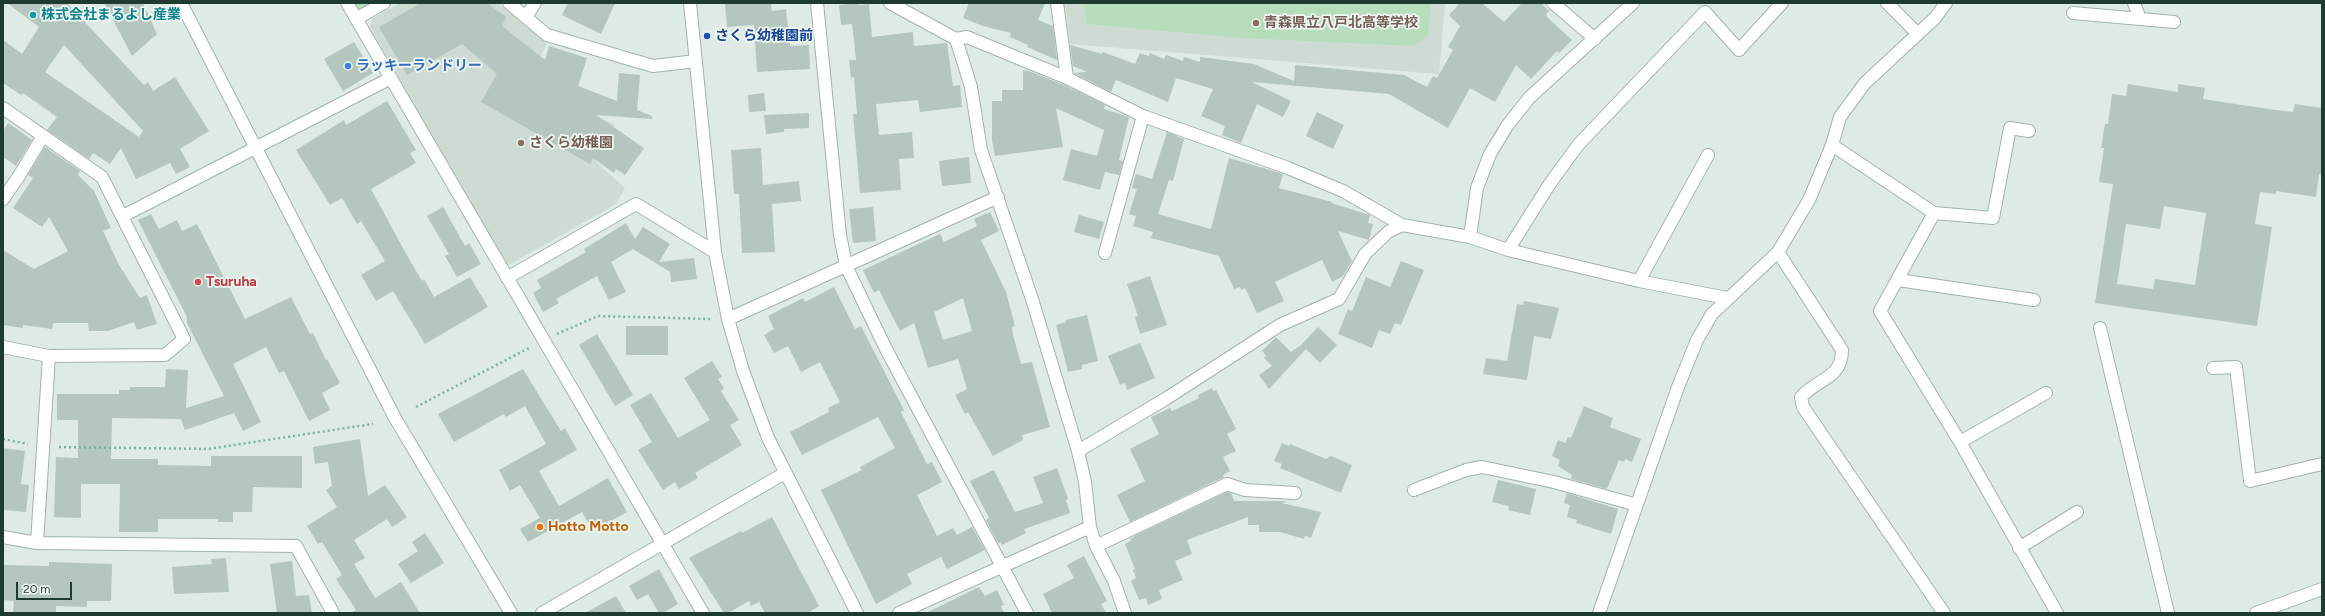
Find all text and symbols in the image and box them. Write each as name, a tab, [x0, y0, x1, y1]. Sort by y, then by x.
place label: 株式会社まるよし産業	[41, 7, 181, 23]
marker: 株式会社まるよし産業	[28, 10, 38, 20]
place label: 青森県立八戸北高等学校	[1264, 15, 1418, 31]
marker: 青森県立八戸北高等学校	[1251, 18, 1261, 28]
place label: さくら幼稚園前	[715, 28, 813, 44]
marker: さくら幼稚園前	[702, 31, 712, 41]
place label: ラッキーランドリー	[356, 58, 482, 74]
marker: ラッキーランドリー	[343, 61, 353, 71]
place label: さくら幼稚園	[529, 135, 613, 151]
marker: さくら幼稚園	[516, 138, 526, 148]
place label: Tsuruha	[206, 274, 257, 290]
marker: Tsuruha	[193, 277, 203, 287]
place label: Hotto Motto	[548, 519, 629, 535]
marker: Hotto Motto	[535, 522, 545, 532]
scale bar	[18, 574, 74, 600]
text: 20 m	[23, 582, 51, 596]

